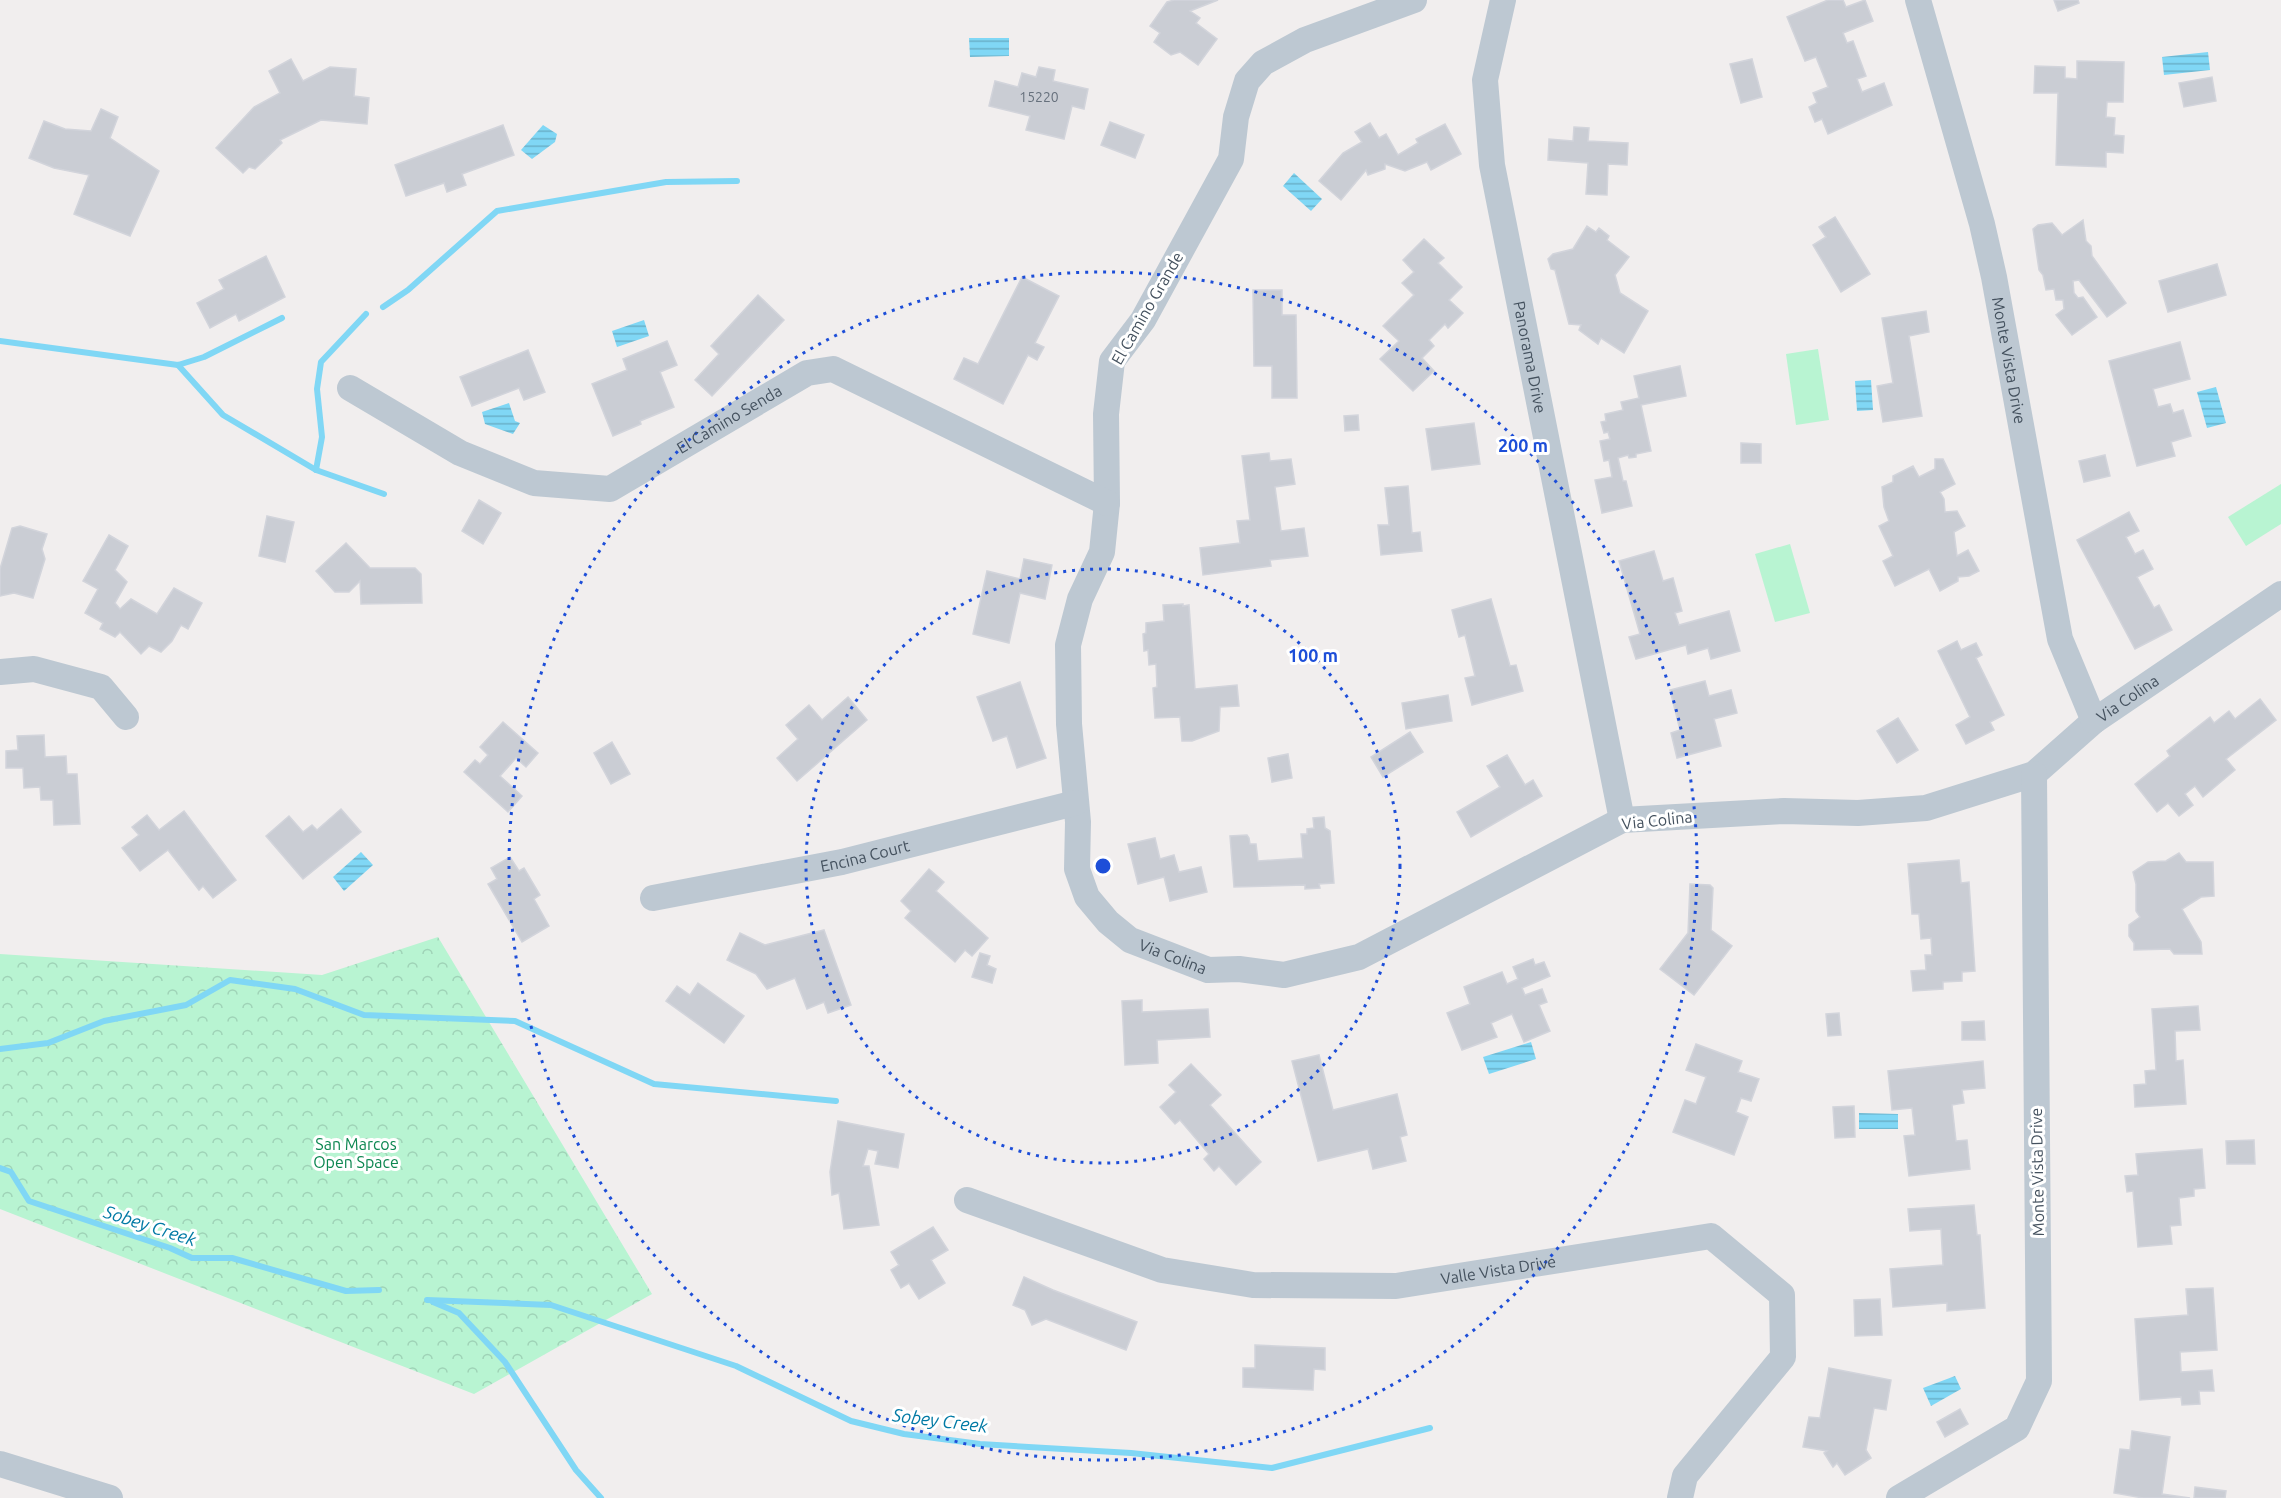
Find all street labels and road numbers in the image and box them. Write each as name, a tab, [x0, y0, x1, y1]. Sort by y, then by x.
street label: El Camino Grande	[1107, 249, 1187, 367]
street label: Monte Vista Drive	[1989, 295, 2030, 425]
street label: Panorama Drive	[1510, 299, 1550, 415]
street label: El Camino Senda	[673, 381, 785, 457]
street label: Via Colina	[2093, 671, 2162, 726]
street label: Via Colina	[1621, 807, 1693, 833]
street label: Encina Court	[819, 836, 912, 875]
street label: Via Colina	[1136, 935, 1209, 978]
street label: Monte Vista Drive	[2027, 1108, 2047, 1236]
street label: Valle Vista Drive	[1439, 1252, 1557, 1288]

